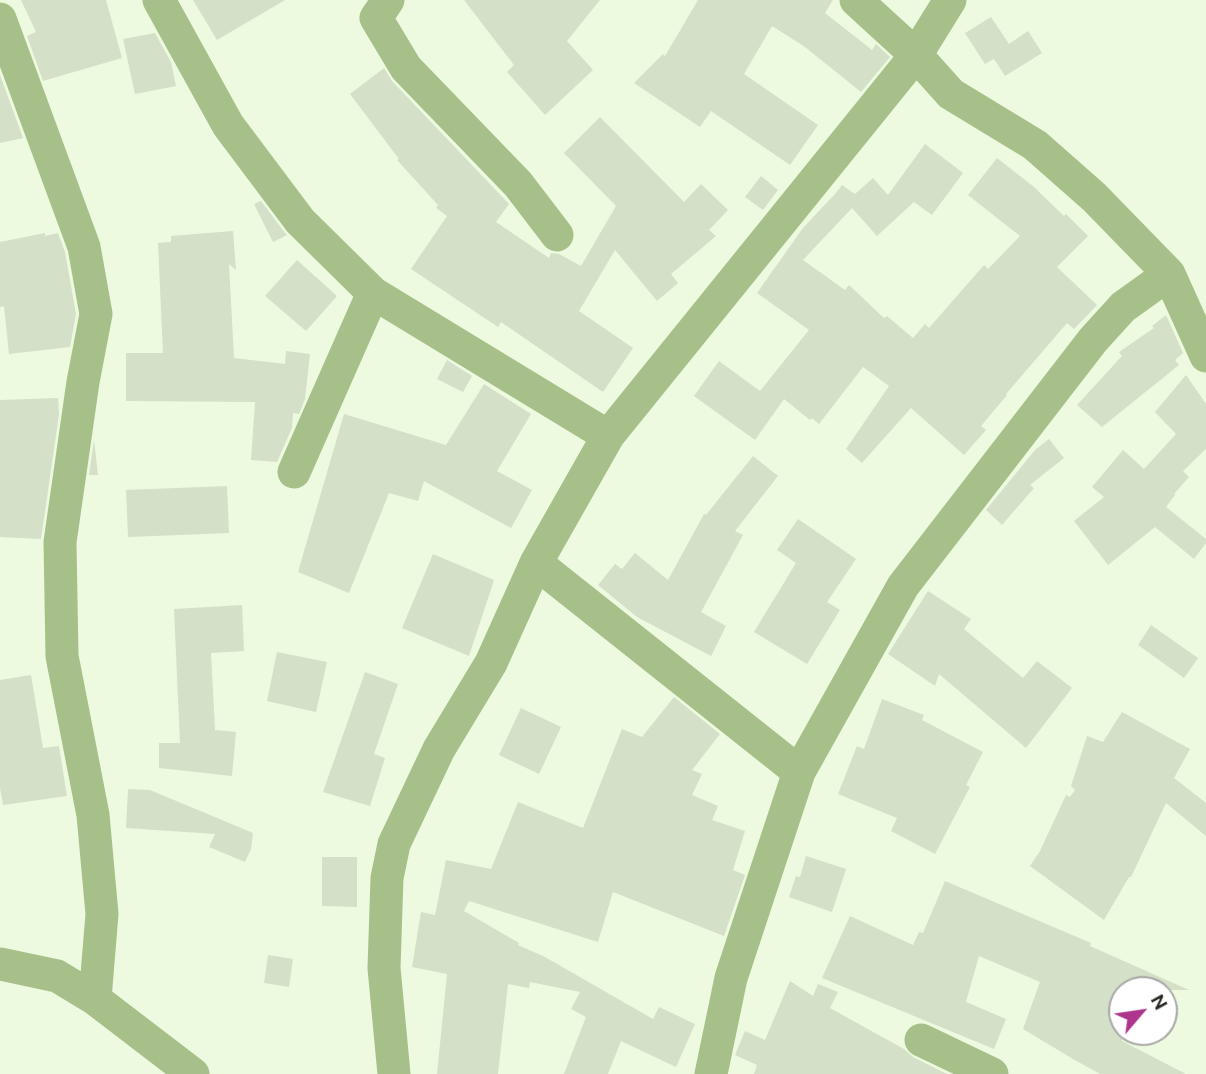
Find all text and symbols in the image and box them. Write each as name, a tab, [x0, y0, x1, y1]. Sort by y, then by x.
north arrow	[1108, 976, 1178, 1046]
text: N	[1147, 990, 1173, 1013]

